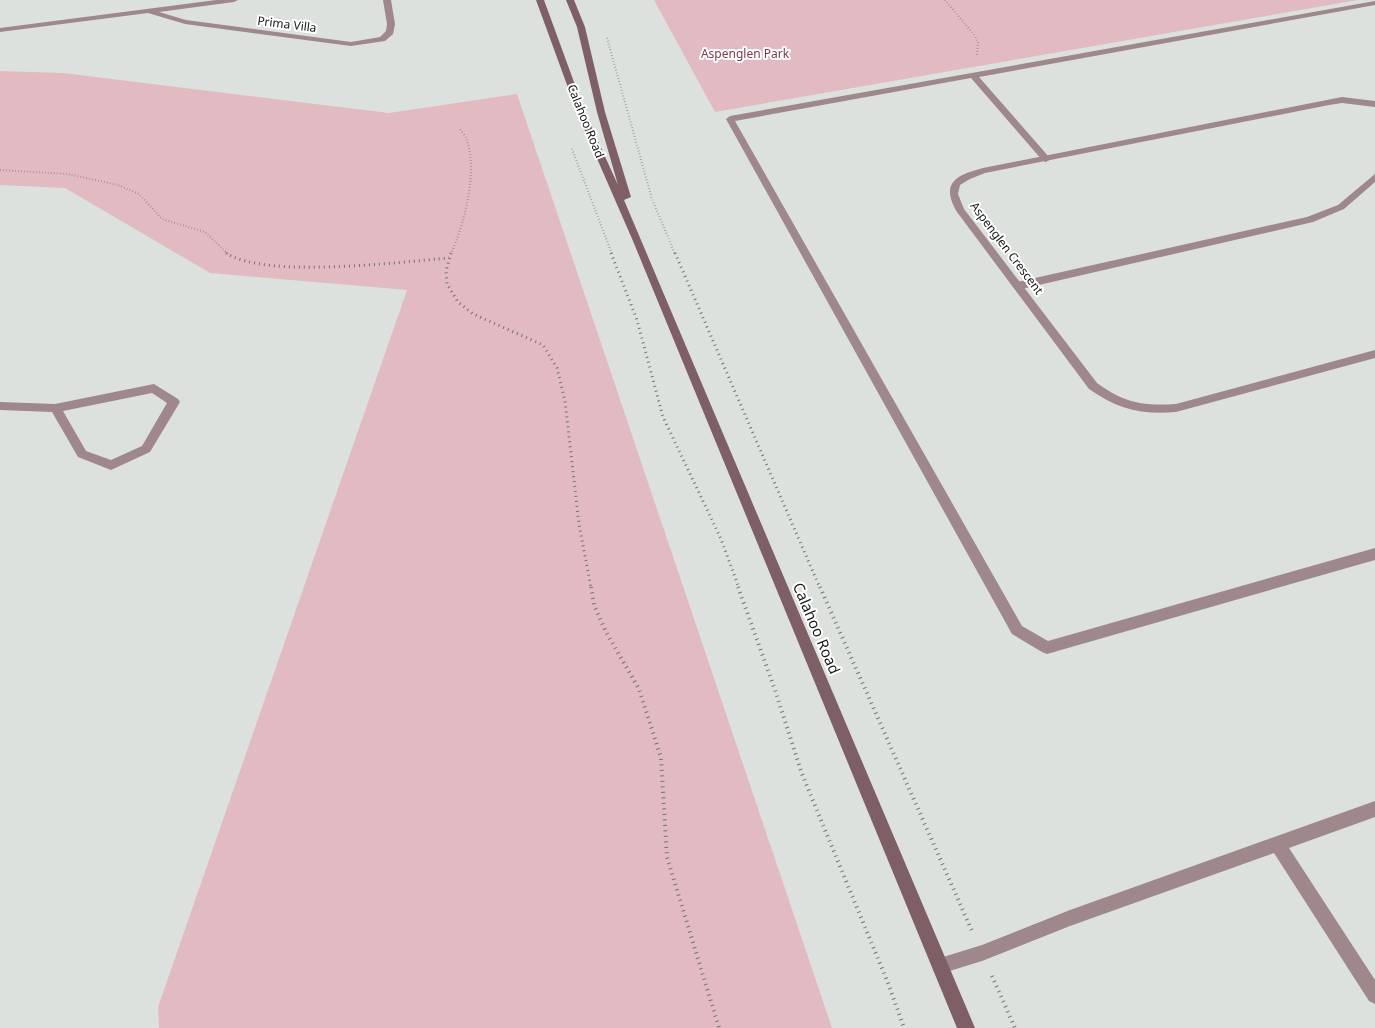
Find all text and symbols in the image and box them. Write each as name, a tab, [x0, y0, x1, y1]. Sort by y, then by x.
street label: Prima Villa	[256, 12, 318, 36]
park label: Aspenglen Park	[701, 45, 790, 62]
street label: Calahoo Road	[564, 82, 608, 160]
street label: Aspenglen Crescent	[967, 198, 1048, 298]
street label: Calahoo Road	[789, 579, 845, 677]

